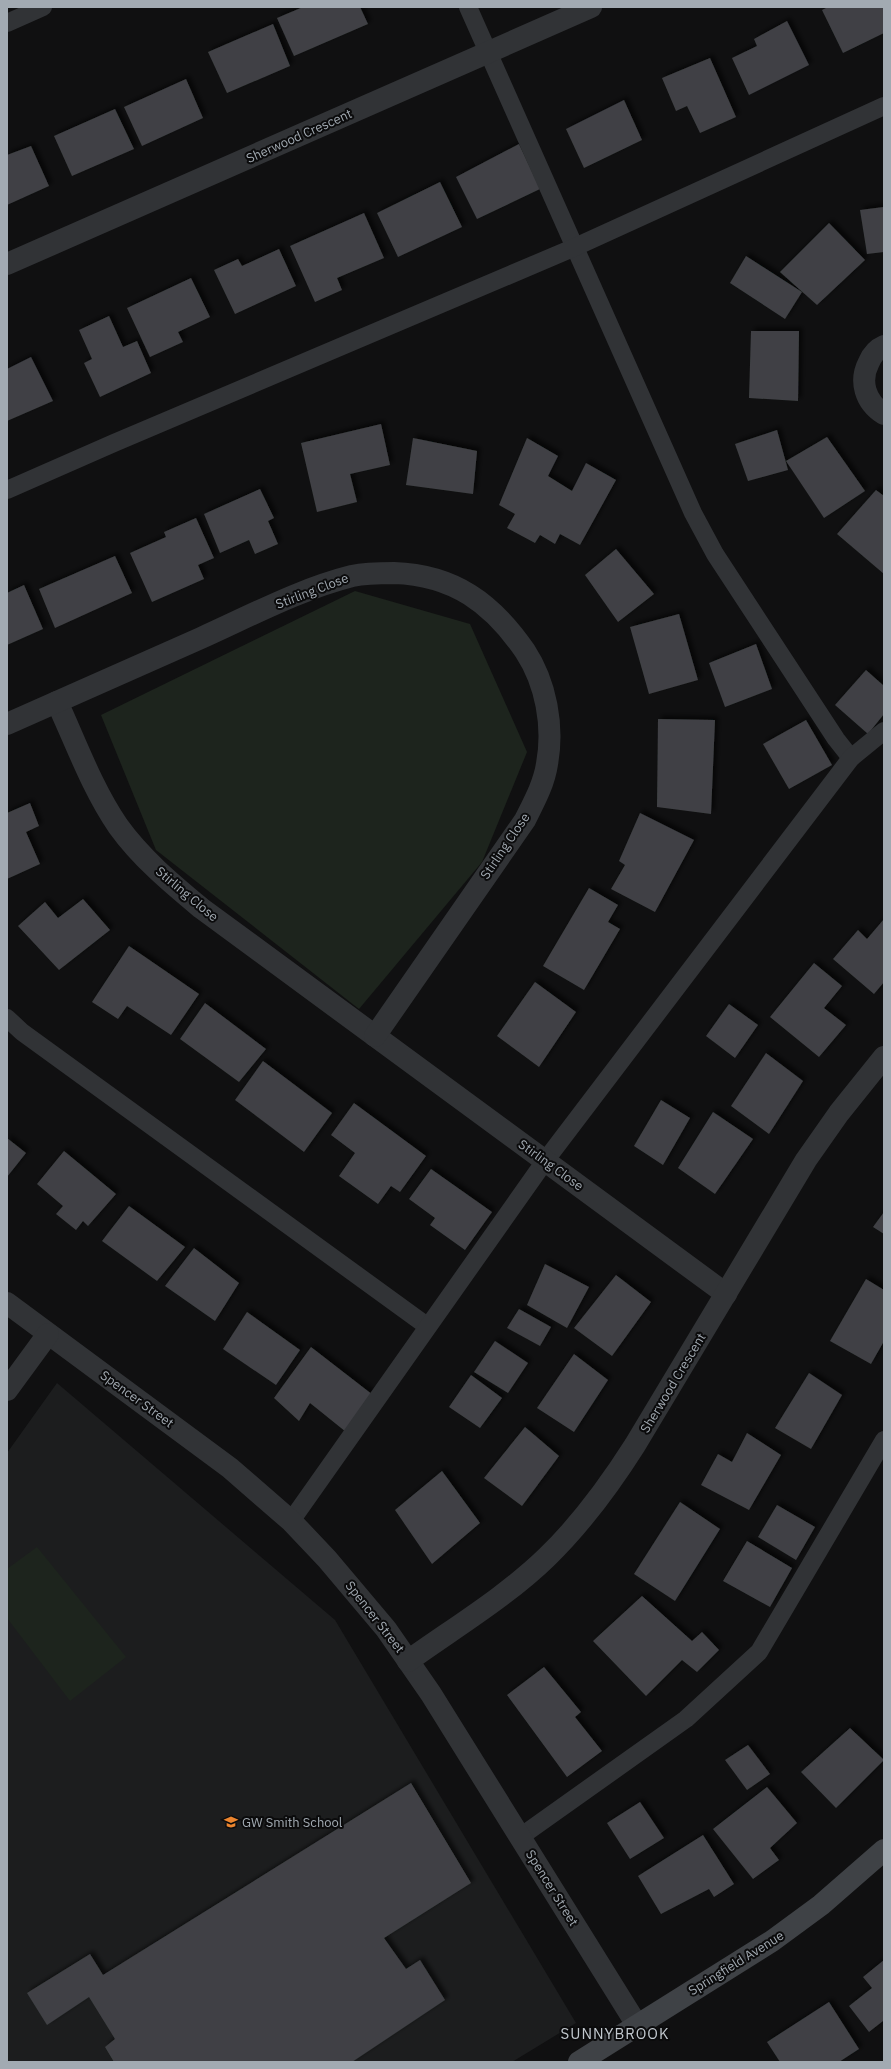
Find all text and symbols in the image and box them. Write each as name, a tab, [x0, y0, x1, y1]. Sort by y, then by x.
street label: Sherwood Crescent	[244, 105, 354, 167]
street label: Stirling Close	[273, 569, 351, 613]
street label: Stirling Close	[477, 809, 533, 883]
street label: Stirling Close	[152, 863, 222, 925]
street label: Stirling Close	[515, 1136, 587, 1194]
street label: Sherwood Crescent	[636, 1330, 710, 1436]
street label: Spencer Street	[97, 1367, 177, 1431]
street label: Spencer Street	[342, 1578, 408, 1656]
school or university icon: GW Smith School	[223, 1814, 239, 1830]
place label: GW Smith School	[242, 1814, 343, 1831]
street label: Spencer Street	[522, 1847, 582, 1929]
street label: Springfield Avenue	[685, 1927, 787, 1999]
district label: SUNNYBROOK	[561, 2024, 670, 2043]

